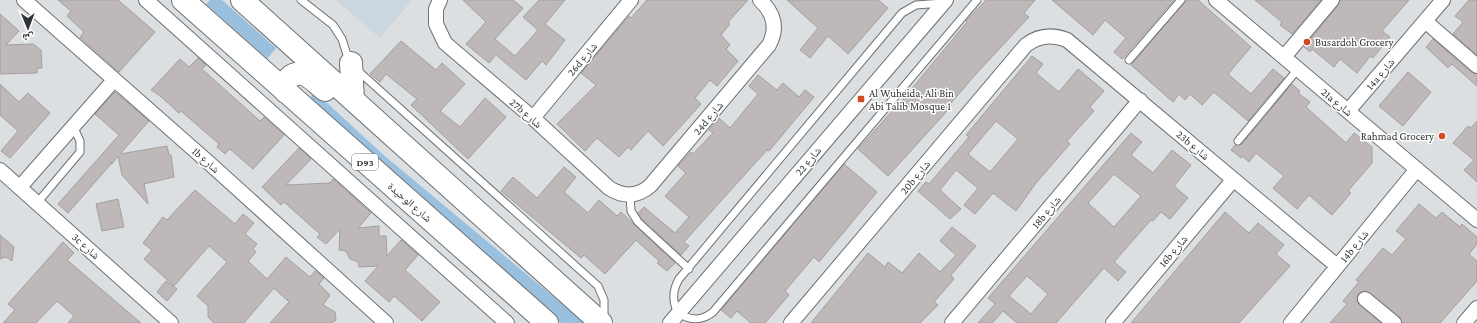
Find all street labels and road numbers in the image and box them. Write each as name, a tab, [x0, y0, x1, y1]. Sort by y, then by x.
street label: 26d شارع	[565, 40, 600, 79]
street label: 14a شارع	[1363, 56, 1397, 93]
street label: 21a شارع	[1318, 86, 1355, 119]
street label: 27b شارع	[507, 96, 545, 131]
street label: 24d شارع	[691, 99, 726, 138]
street label: 23b شارع	[1174, 128, 1212, 163]
street label: شارع 22	[793, 144, 824, 178]
street label: 1b شارع	[189, 145, 222, 176]
road number: D93	[352, 154, 378, 170]
street label: 20b شارع	[898, 158, 933, 197]
street label: شارع الوحيدة	[385, 180, 434, 225]
street label: 18b شارع	[1029, 194, 1064, 231]
street label: 14b شارع	[1337, 227, 1371, 265]
street label: 3c شارع	[69, 231, 102, 262]
street label: 16b شارع	[1156, 233, 1190, 270]

